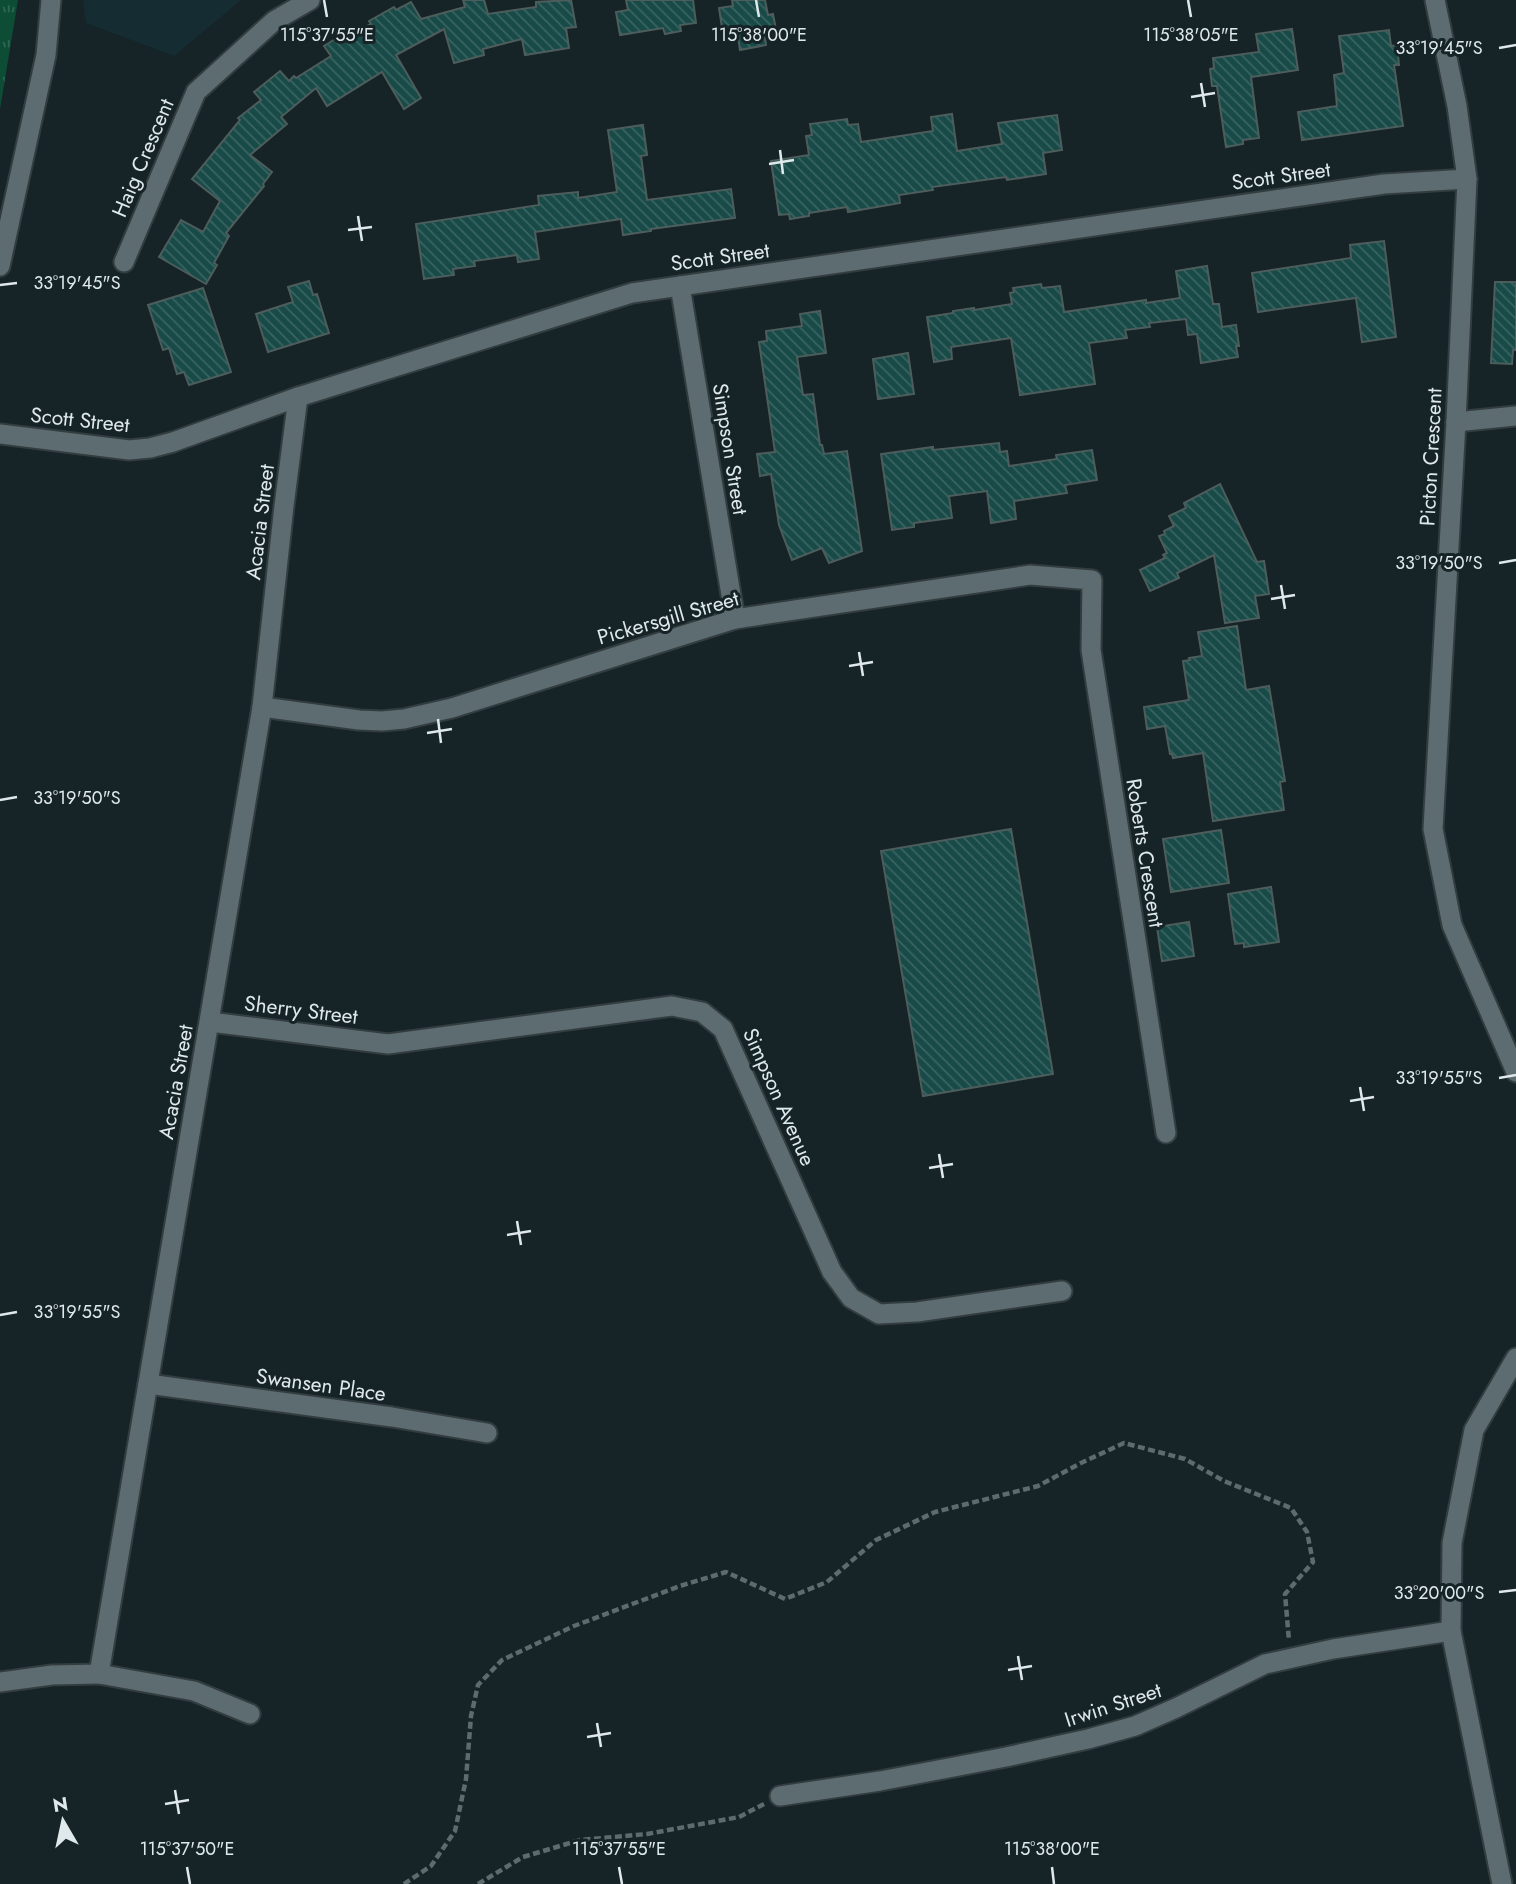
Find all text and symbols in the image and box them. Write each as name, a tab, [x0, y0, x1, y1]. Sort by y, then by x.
text: 115°37'55"E	[280, 22, 374, 48]
text: 115°38'00"E	[711, 22, 807, 48]
text: 115°38'05"E	[1143, 22, 1239, 48]
text: 33°19'45"S	[1395, 35, 1483, 61]
street label: Haig Crescent	[105, 94, 181, 222]
street label: Scott Street	[1230, 154, 1332, 198]
street label: Scott Street	[669, 235, 771, 279]
text: 33°19'45"S	[33, 270, 121, 296]
street label: Simpson Street	[705, 381, 755, 517]
street label: Picton Crescent	[1412, 387, 1450, 527]
street label: Scott Street	[29, 400, 131, 440]
street label: Acacia Street	[238, 463, 282, 581]
text: 33°19'50"S	[1395, 550, 1483, 576]
street label: Pickersgill Street	[594, 583, 742, 653]
street label: Roberts Crescent	[1118, 776, 1172, 930]
text: 33°19'50"S	[33, 785, 121, 811]
street label: Sherry Street	[243, 988, 359, 1032]
street label: Acacia Street	[151, 1022, 201, 1142]
street label: Simpson Avenue	[735, 1023, 823, 1171]
text: 33°19'55"S	[1396, 1065, 1483, 1091]
text: 33°19'55"S	[34, 1299, 121, 1325]
street label: Swansen Place	[254, 1361, 388, 1409]
text: 33°20'00"S	[1394, 1580, 1484, 1606]
street label: Irwin Street	[1061, 1675, 1165, 1735]
north arrow	[28, 1786, 98, 1856]
text: N	[51, 1790, 70, 1819]
text: 115°37'50"E	[140, 1836, 234, 1862]
text: 115°37'55"E	[572, 1836, 666, 1862]
text: 115°38'00"E	[1004, 1836, 1100, 1862]

